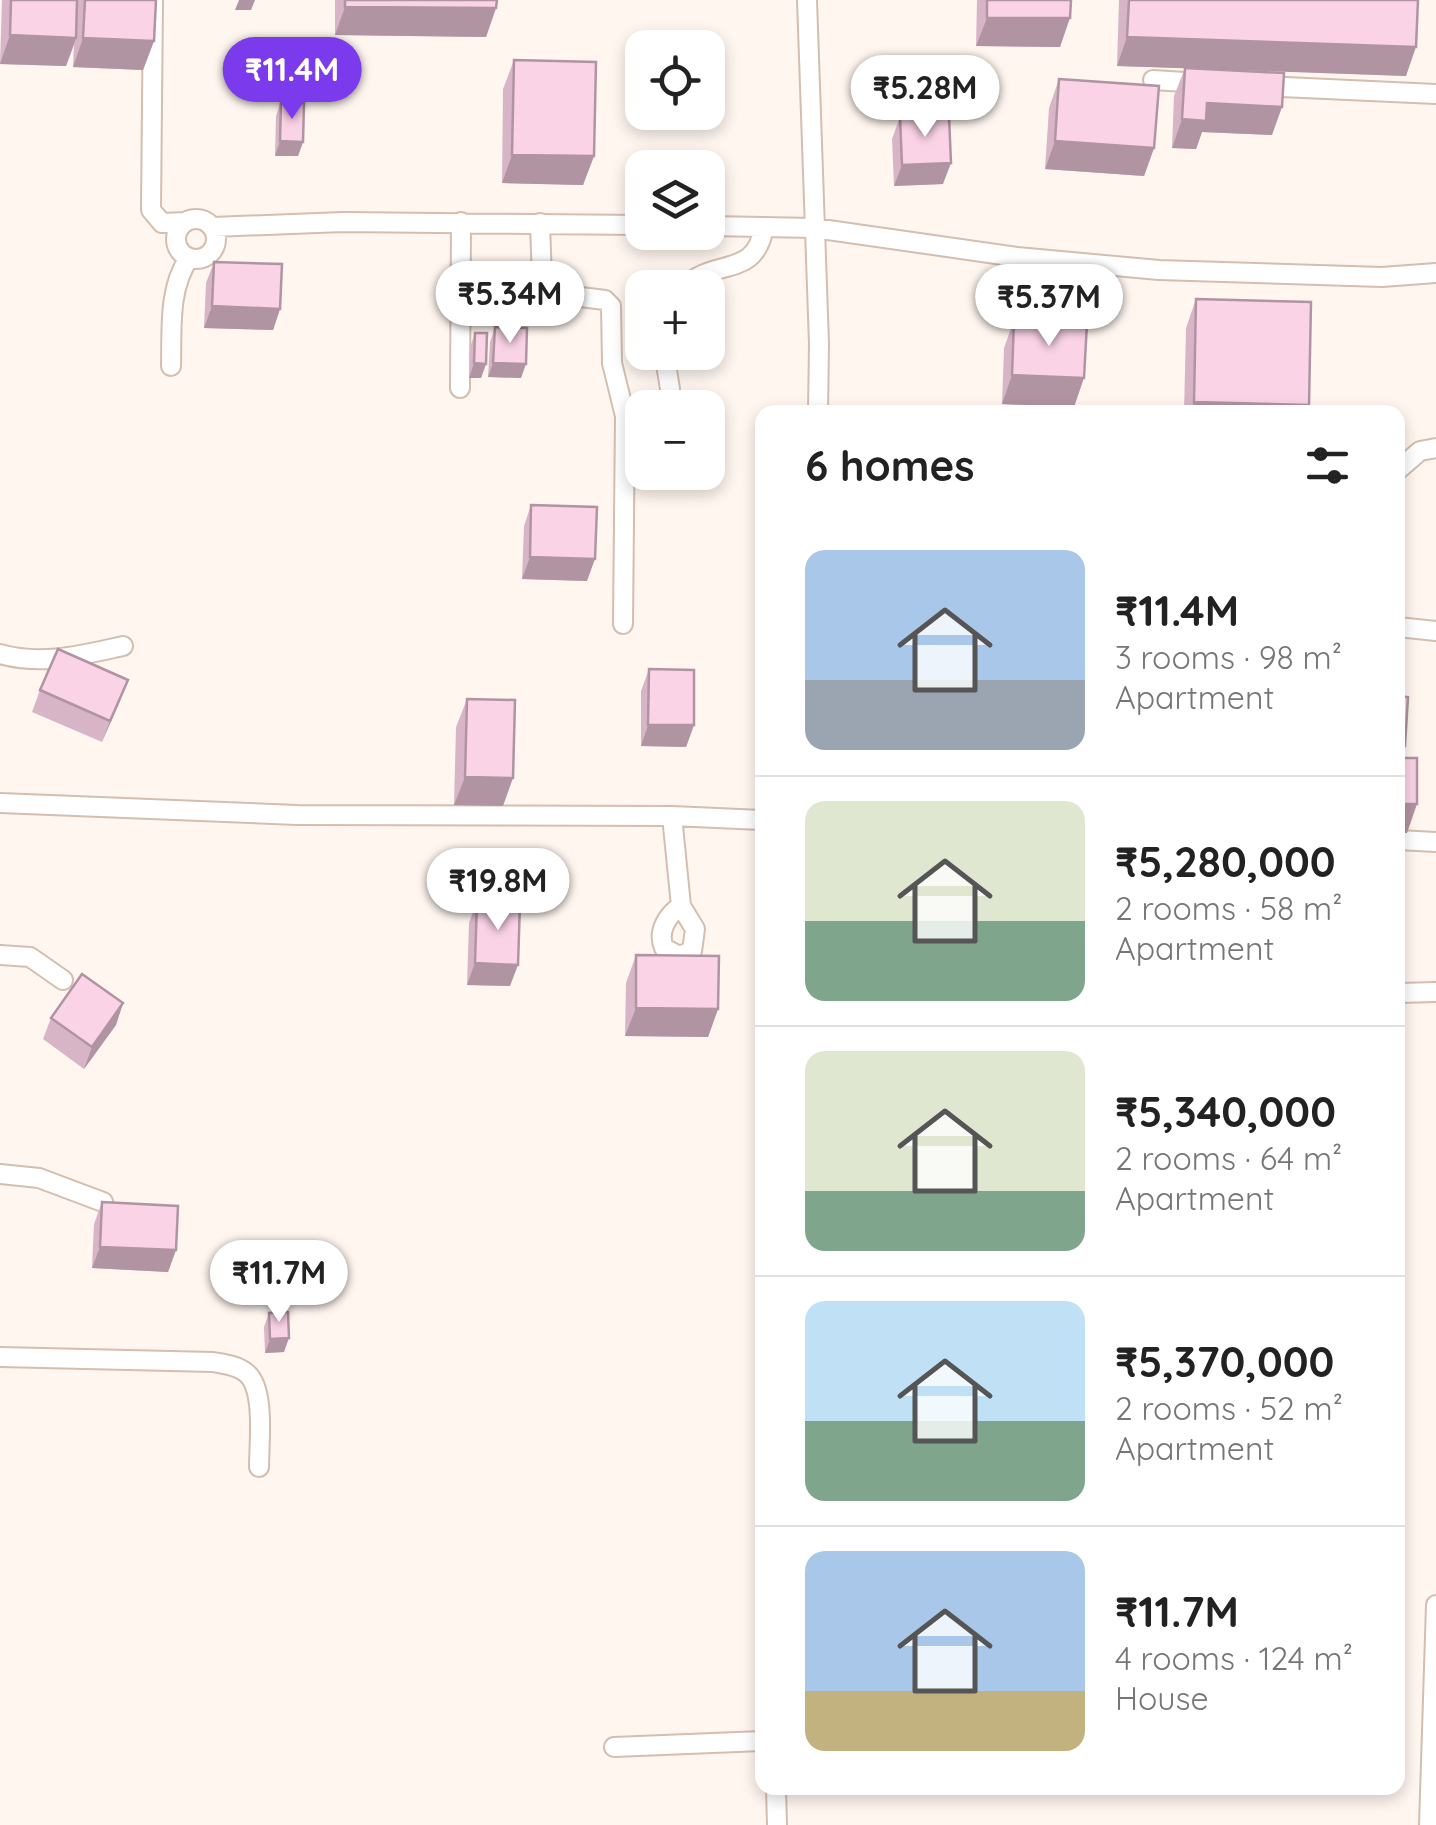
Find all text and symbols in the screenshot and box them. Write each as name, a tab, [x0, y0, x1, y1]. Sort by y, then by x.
map controls	[625, 30, 725, 490]
button: locate	[625, 30, 725, 130]
pin: ₹11.4M	[211, 37, 373, 122]
text: ₹11.4M	[245, 49, 339, 89]
pin: ₹5.28M	[844, 55, 1006, 140]
text: ₹5.28M	[873, 67, 977, 107]
button: layers	[625, 150, 725, 250]
pin: ₹5.34M	[429, 261, 591, 346]
pin: ₹5.37M	[968, 264, 1130, 349]
button: +	[625, 270, 725, 370]
text: ₹5.34M	[457, 273, 563, 313]
text: ₹5.37M	[997, 276, 1101, 316]
button: −	[625, 390, 725, 490]
icon: filters	[1300, 438, 1355, 493]
text: 6 homes	[805, 439, 975, 492]
text: ₹11.4M	[1115, 584, 1239, 637]
icon: home	[885, 590, 1005, 710]
text: 3 rooms · 98 m²	[1115, 637, 1342, 677]
text: Apartment	[1115, 677, 1274, 717]
text: ₹5,280,000	[1115, 835, 1336, 888]
icon: home	[885, 841, 1005, 961]
pin: ₹19.8M	[417, 848, 579, 933]
text: ₹19.8M	[449, 860, 547, 900]
text: 2 rooms · 58 m²	[1115, 888, 1342, 928]
text: Apartment	[1115, 928, 1274, 968]
text: ₹5,340,000	[1115, 1085, 1336, 1138]
icon: home	[885, 1091, 1005, 1211]
text: 2 rooms · 64 m²	[1115, 1138, 1342, 1178]
text: Apartment	[1115, 1178, 1274, 1218]
pin: ₹11.7M	[198, 1240, 360, 1325]
text: ₹11.7M	[232, 1252, 326, 1292]
text: ₹5,370,000	[1115, 1335, 1334, 1388]
icon: home	[885, 1341, 1005, 1461]
text: 2 rooms · 52 m²	[1115, 1388, 1343, 1428]
text: Apartment	[1115, 1428, 1274, 1468]
text: ₹11.7M	[1115, 1585, 1239, 1638]
icon: home	[885, 1591, 1005, 1711]
text: 4 rooms · 124 m²	[1115, 1638, 1353, 1678]
text: House	[1115, 1678, 1209, 1718]

